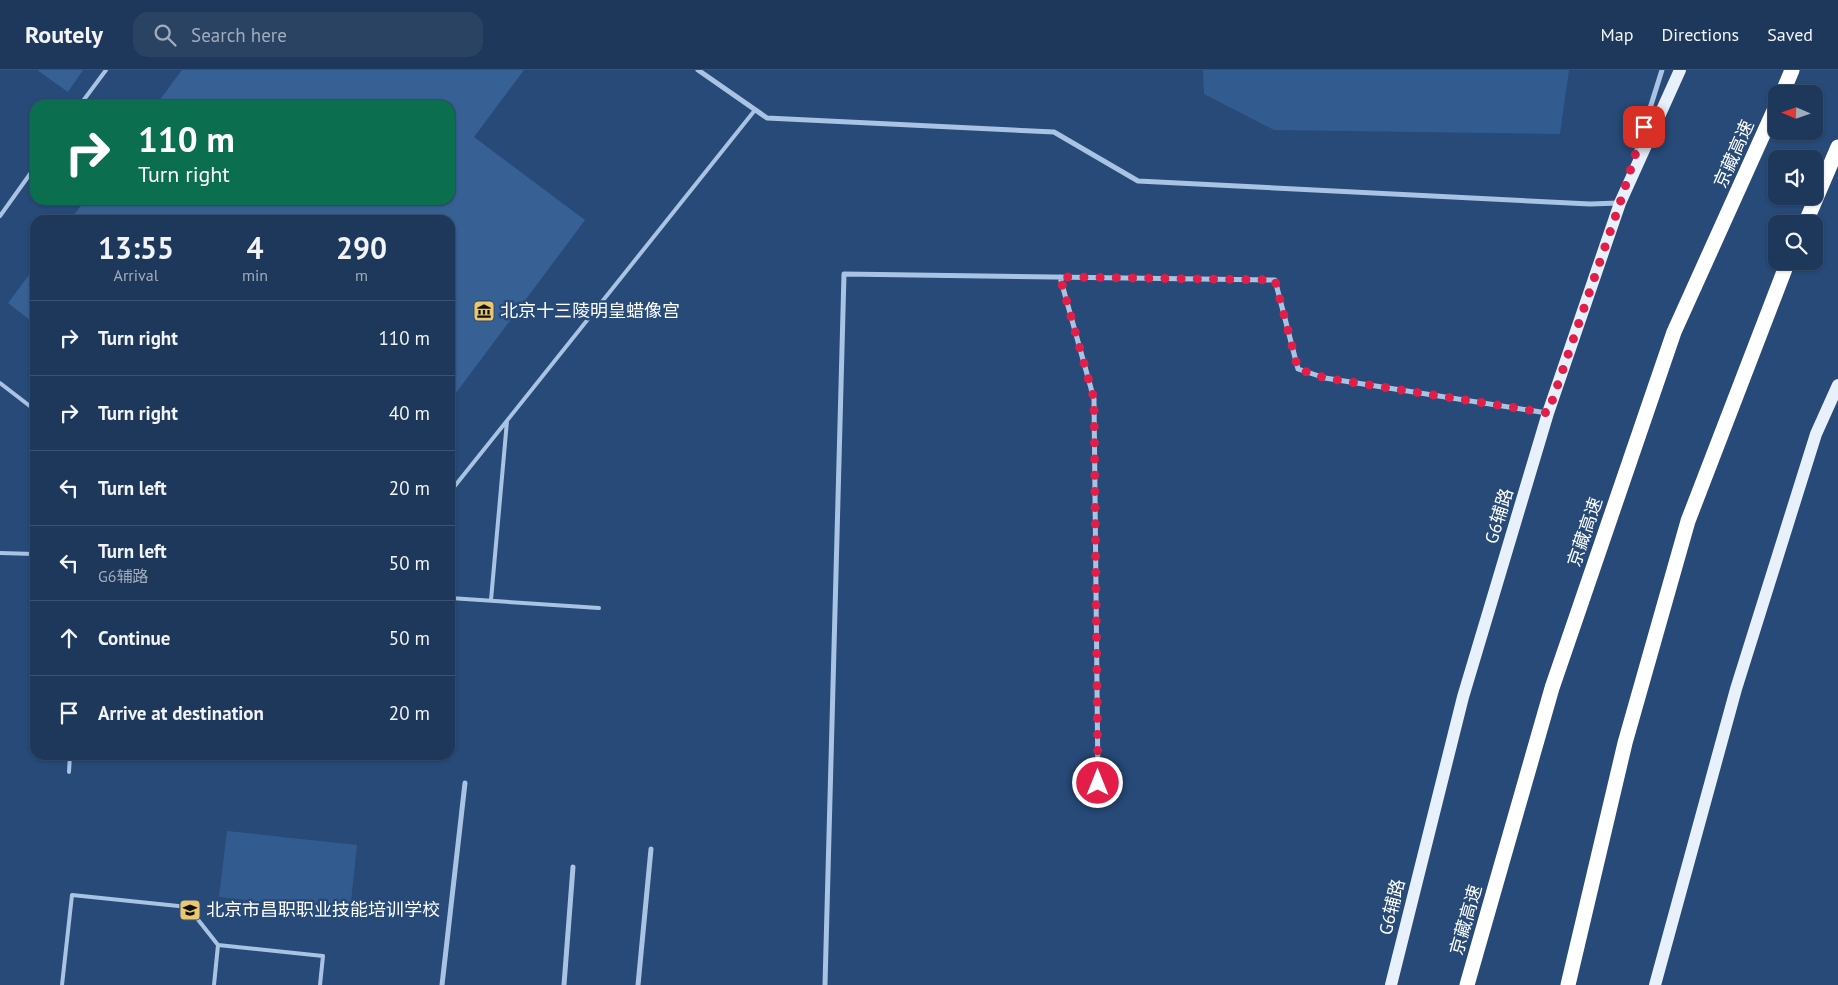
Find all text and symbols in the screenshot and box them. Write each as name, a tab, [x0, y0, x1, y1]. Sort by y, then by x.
search box	[133, 12, 483, 57]
text: Routely	[25, 19, 103, 50]
icon: search	[151, 21, 179, 49]
text: Search here	[191, 23, 287, 47]
text: Map	[1601, 23, 1633, 46]
text: Directions	[1661, 23, 1739, 46]
text: Saved	[1767, 23, 1813, 46]
north arrow	[1768, 85, 1822, 140]
map controls	[1768, 85, 1823, 270]
pin	[1623, 106, 1665, 148]
icon: arrive	[1630, 113, 1658, 141]
text: 110 m	[138, 116, 235, 162]
street label: 京藏高速	[1708, 116, 1759, 191]
icon: right	[55, 120, 120, 185]
button: sound	[1768, 150, 1823, 205]
text: Turn right	[138, 160, 230, 188]
button: search	[1768, 215, 1823, 270]
text: 13:55	[98, 228, 174, 267]
text: 4	[247, 228, 264, 267]
text: 290	[336, 228, 387, 267]
text: Arrival	[114, 265, 158, 285]
text: min	[242, 265, 268, 285]
text: m	[355, 265, 368, 285]
museum icon: 北京十三陵明皇蜡像宫	[472, 299, 496, 323]
place label: 北京十三陵明皇蜡像宫	[500, 299, 680, 322]
icon: right	[55, 324, 83, 352]
text: Turn right	[98, 326, 178, 350]
text: 110 m	[378, 326, 430, 350]
icon: right	[55, 399, 83, 427]
text: Turn right	[98, 401, 178, 425]
text: 40 m	[389, 401, 430, 425]
icon: left	[55, 474, 83, 502]
text: Turn left	[98, 476, 167, 500]
text: 20 m	[389, 476, 430, 500]
street label: G6辅路	[1479, 485, 1518, 546]
street label: 京藏高速	[1562, 494, 1607, 570]
text: Turn left	[98, 539, 167, 563]
icon: left	[55, 549, 83, 577]
text: 50 m	[389, 551, 430, 575]
text: G6辅路	[98, 566, 149, 586]
icon: ahead	[55, 624, 83, 652]
text: Continue	[98, 626, 170, 650]
text: 50 m	[389, 626, 430, 650]
icon: arrive	[55, 699, 83, 727]
text: Arrive at destination	[98, 701, 264, 725]
text: 20 m	[389, 701, 430, 725]
position arrow	[1071, 756, 1123, 808]
street label: G6辅路	[1373, 877, 1410, 937]
street label: 京藏高速	[1445, 882, 1486, 958]
school or university icon: 北京市昌职职业技能培训学校	[178, 898, 202, 922]
place label: 北京市昌职职业技能培训学校	[206, 898, 440, 921]

